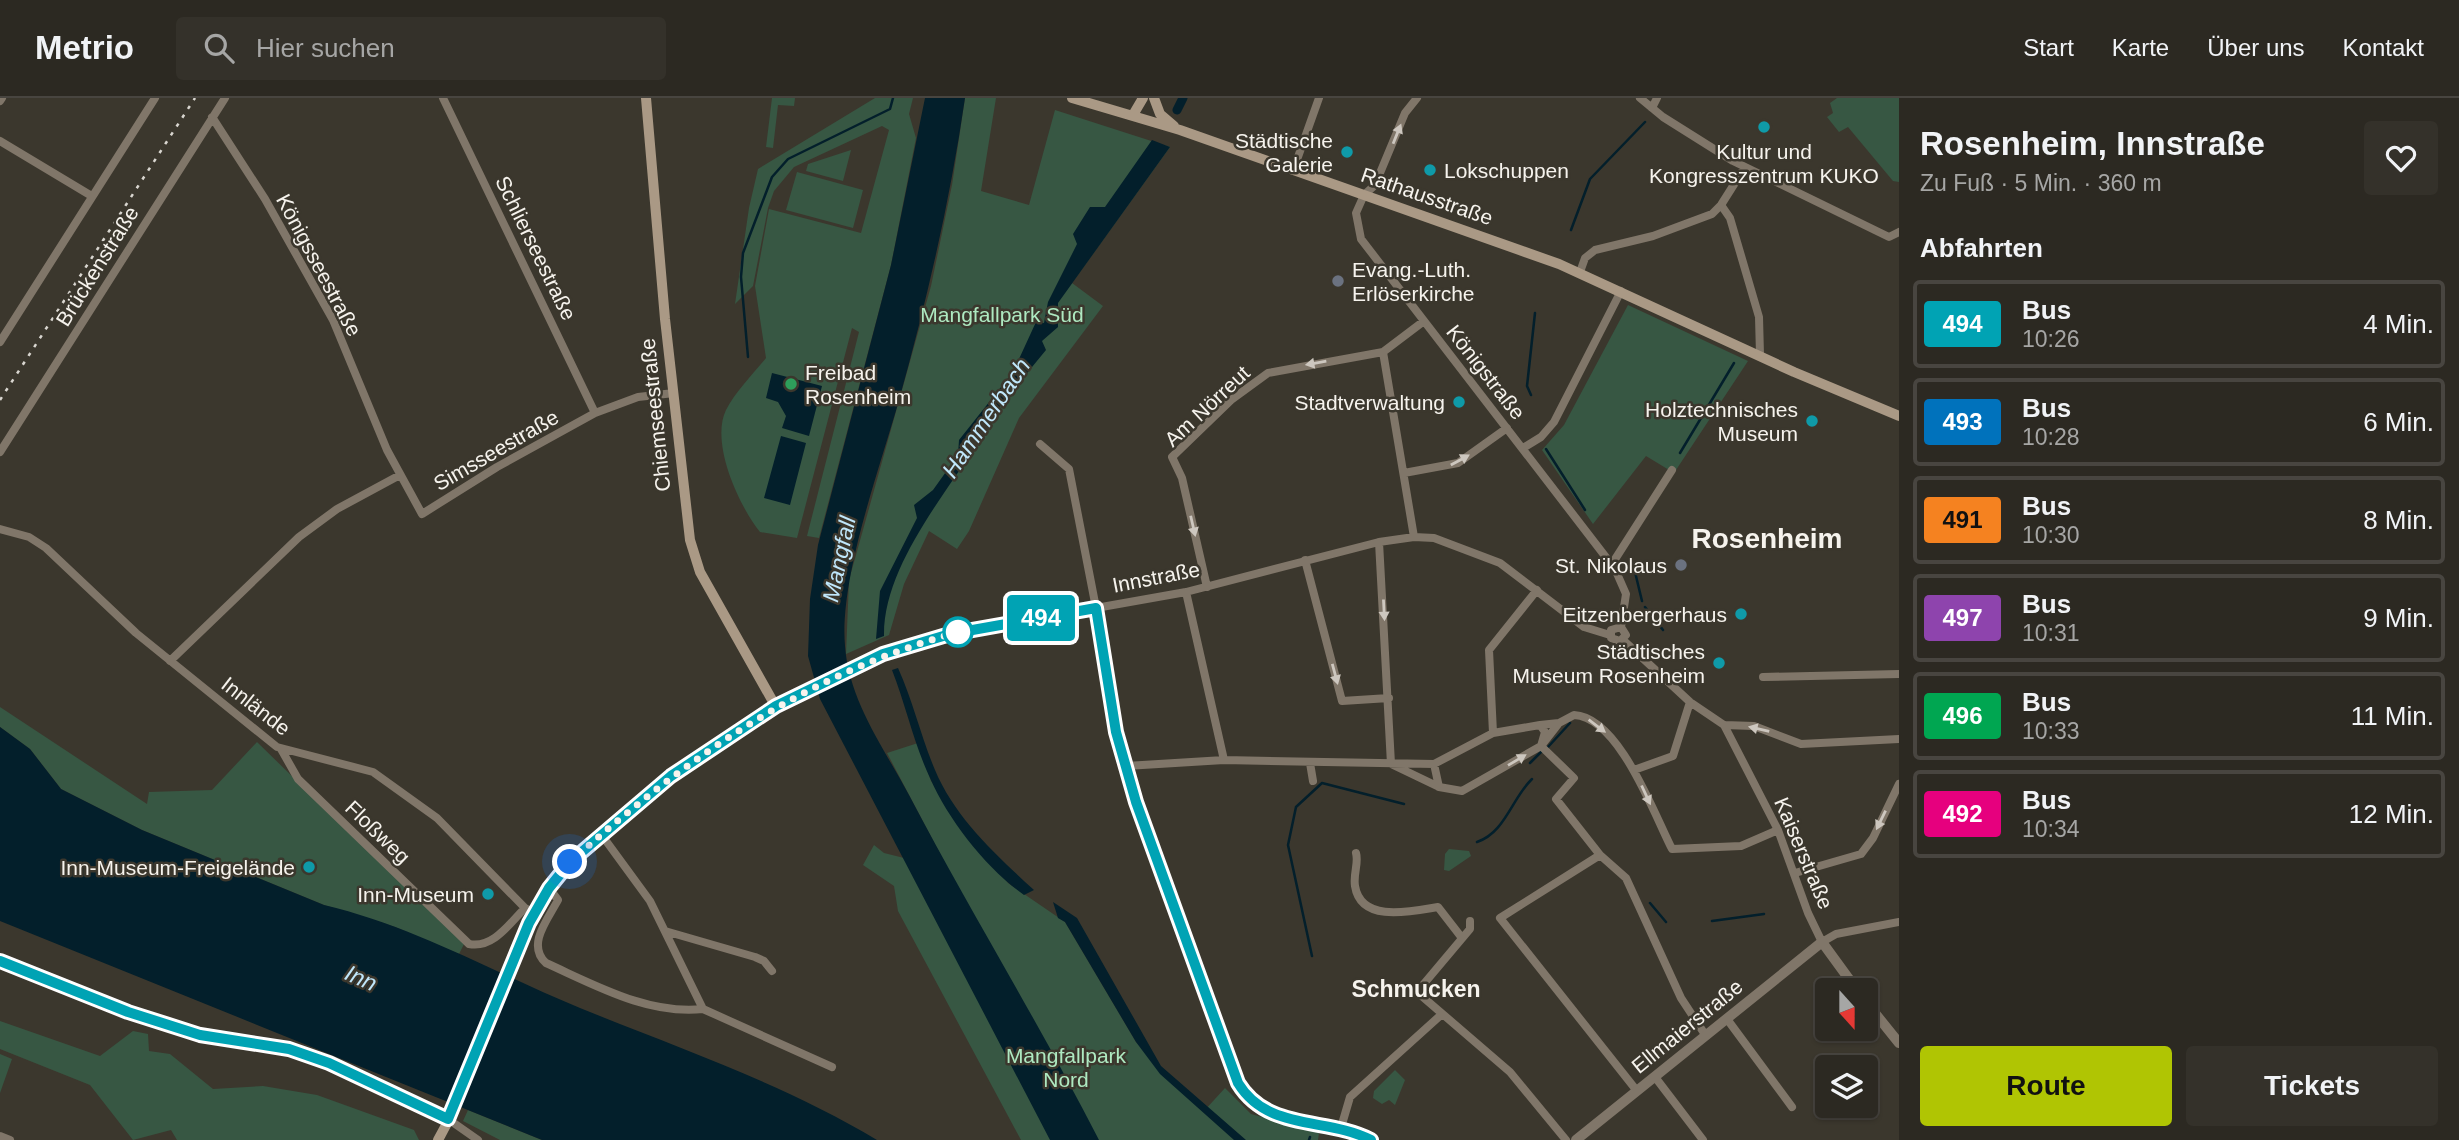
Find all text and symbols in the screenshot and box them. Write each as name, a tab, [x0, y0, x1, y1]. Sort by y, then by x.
search box	[176, 17, 666, 80]
text: Metrio	[35, 29, 134, 66]
icon: search	[200, 29, 238, 67]
text: Hier suchen	[256, 33, 395, 63]
text: Start	[2023, 34, 2074, 61]
text: Karte	[2112, 34, 2169, 61]
text: Über uns	[2207, 34, 2305, 61]
text: Kontakt	[2343, 34, 2424, 61]
marker: Kultur und Kongresszentrum KUKO	[1756, 119, 1772, 135]
button: heart	[2364, 121, 2438, 195]
one-way arrow	[1391, 123, 1402, 144]
text: Rosenheim, Innstraße	[1920, 125, 2265, 162]
place label: Städtische Galerie	[1235, 129, 1333, 176]
place label: Kultur und Kongresszentrum KUKO	[1649, 140, 1879, 187]
marker: Städtische Galerie	[1339, 144, 1355, 160]
place label: Lokschuppen	[1444, 159, 1569, 182]
marker: Lokschuppen	[1422, 162, 1438, 178]
street label: Rathausstraße	[1358, 163, 1496, 229]
text: Zu Fuß · 5 Min. · 360 m	[1920, 170, 2162, 196]
street label: Schlierseestraße	[491, 172, 581, 324]
street label: Königsseestraße	[272, 190, 366, 340]
street label: Brückenstraße	[51, 202, 143, 330]
text: Abfahrten	[1920, 233, 2043, 263]
place label: Evang.-Luth. Erlöserkirche	[1352, 258, 1475, 305]
marker: Evang.-Luth. Erlöserkirche	[1330, 273, 1346, 289]
text: Bus	[2022, 295, 2071, 325]
park label: Mangfallpark Süd	[920, 303, 1084, 326]
text: 4 Min.	[2363, 309, 2434, 339]
text: 494	[1942, 310, 1983, 337]
street label: Königstraße	[1442, 320, 1530, 424]
text: 10:26	[2022, 326, 2080, 352]
street label: Chiemseestraße	[636, 337, 674, 493]
water label: Hammerbach	[937, 354, 1035, 482]
one-way arrow	[1305, 358, 1327, 369]
place label: Freibad Rosenheim	[805, 361, 911, 408]
street label: Am Nörreut	[1160, 361, 1254, 451]
marker: Freibad Rosenheim	[783, 376, 799, 392]
place label: Stadtverwaltung	[1294, 391, 1445, 414]
text: Bus	[2022, 393, 2071, 423]
marker: Stadtverwaltung	[1451, 394, 1467, 410]
place label: Holztechnisches Museum	[1645, 398, 1798, 445]
street label: Simsseestraße	[430, 405, 562, 495]
text: 6 Min.	[2363, 407, 2434, 437]
text: 493	[1942, 408, 1983, 435]
marker: Holztechnisches Museum	[1804, 413, 1820, 429]
text: 10:28	[2022, 424, 2080, 450]
one-way arrow	[1450, 454, 1469, 466]
text: Bus	[2022, 491, 2071, 521]
text: 8 Min.	[2363, 505, 2434, 535]
text: 491	[1942, 506, 1983, 533]
water label: Mangfall	[817, 513, 861, 604]
one-way arrow	[1188, 515, 1199, 537]
text: 10:30	[2022, 522, 2080, 548]
district label: Rosenheim	[1692, 523, 1842, 554]
place label: St. Nikolaus	[1555, 554, 1667, 577]
street label: Innstraße	[1110, 557, 1202, 597]
marker: St. Nikolaus	[1673, 557, 1689, 573]
text: Bus	[2022, 589, 2071, 619]
line badge: 494	[1001, 595, 1081, 641]
one-way arrow	[1378, 599, 1389, 621]
place label: Eitzenbergerhaus	[1562, 603, 1727, 626]
text: 9 Min.	[2363, 603, 2434, 633]
text: 494	[1021, 604, 1061, 631]
text: 497	[1942, 604, 1983, 631]
marker: Eitzenbergerhaus	[1733, 606, 1749, 622]
unlabelled marker	[943, 617, 973, 647]
text: 10:31	[2022, 620, 2080, 646]
place label: Städtisches Museum Rosenheim	[1512, 640, 1705, 687]
marker: Städtisches Museum Rosenheim	[1711, 655, 1727, 671]
one-way arrow	[1330, 663, 1341, 685]
street label: Innlände	[217, 672, 295, 740]
text: Bus	[2022, 687, 2071, 717]
text: 11 Min.	[2351, 701, 2434, 731]
text: 496	[1942, 702, 1983, 729]
text: 10:33	[2022, 718, 2080, 744]
one-way arrow	[1588, 719, 1606, 733]
one-way arrow	[1747, 723, 1769, 734]
one-way arrow	[1507, 753, 1526, 766]
one-way arrow	[1641, 785, 1652, 806]
text: Bus	[2022, 785, 2071, 815]
street label: Kaiserstraße	[1770, 794, 1838, 912]
street label: Floßweg	[341, 796, 415, 868]
text: 12 Min.	[2349, 799, 2434, 829]
text: 492	[1942, 800, 1983, 827]
one-way arrow	[1876, 810, 1887, 830]
text: 10:34	[2022, 816, 2080, 842]
your location	[552, 844, 587, 879]
place label: Inn-Museum-Freigelände	[60, 856, 295, 879]
marker: Inn-Museum-Freigelände	[301, 859, 317, 875]
place label: Inn-Museum	[357, 883, 474, 906]
marker: Inn-Museum	[480, 886, 496, 902]
water label: Inn	[341, 960, 381, 996]
street label: Ellmaierstraße	[1627, 974, 1747, 1078]
district label: Schmucken	[1351, 976, 1481, 1002]
north arrow	[1815, 978, 1878, 1041]
map controls	[1815, 978, 1878, 1118]
park label: Mangfallpark Nord	[1006, 1044, 1127, 1091]
button: Route	[1920, 1046, 2172, 1126]
button: Tickets	[2186, 1046, 2438, 1126]
button: layers	[1815, 1055, 1878, 1118]

